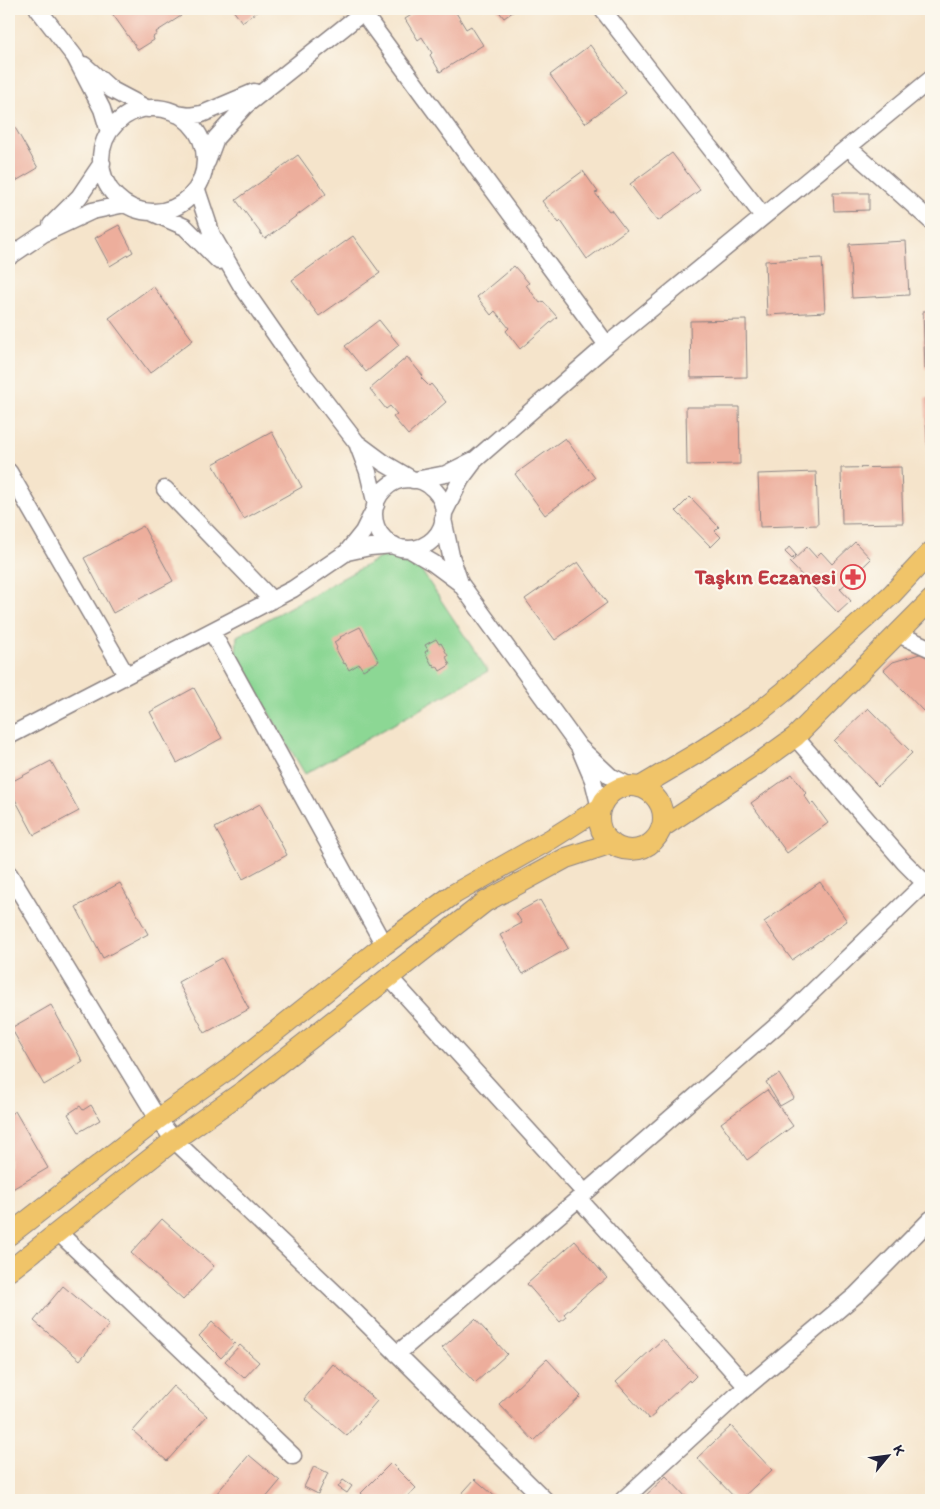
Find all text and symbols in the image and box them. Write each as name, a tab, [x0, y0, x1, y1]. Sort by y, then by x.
place label: Taşkın Eczanesi	[694, 564, 836, 590]
pharmacy icon: Taşkın Eczanesi	[840, 564, 866, 590]
north arrow	[862, 1432, 912, 1482]
text: K	[889, 1442, 909, 1459]

